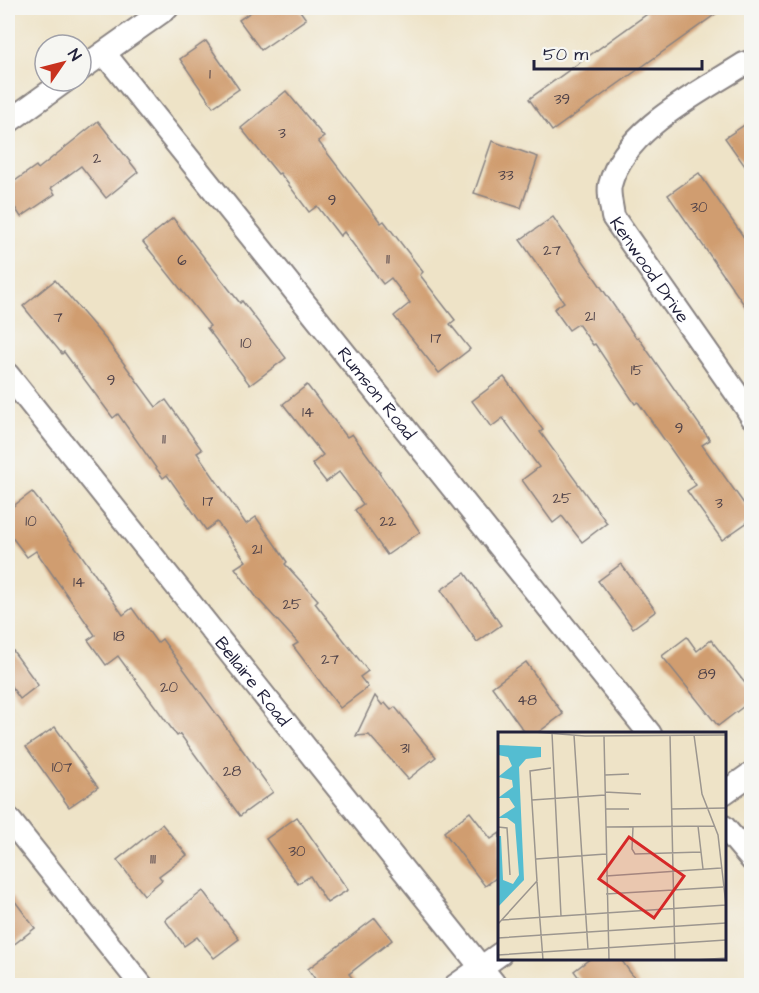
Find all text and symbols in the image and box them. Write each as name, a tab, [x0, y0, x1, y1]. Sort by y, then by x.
north arrow	[33, 33, 93, 93]
scale bar	[534, 33, 702, 71]
text: 50 m	[543, 42, 588, 67]
text: N	[63, 45, 86, 65]
house number: 1	[209, 64, 211, 85]
house number: 39	[554, 89, 570, 110]
house number: 3	[278, 123, 286, 144]
house number: 2	[93, 148, 102, 169]
house number: 33	[498, 165, 514, 186]
house number: 9	[328, 190, 336, 211]
house number: 30	[690, 197, 708, 218]
street label: Kenwood Drive	[604, 212, 696, 328]
house number: 27	[543, 240, 561, 261]
house number: 11	[386, 249, 390, 270]
house number: 6	[177, 250, 187, 271]
house number: 21	[585, 306, 595, 327]
house number: 7	[53, 307, 63, 328]
house number: 17	[430, 328, 442, 349]
house number: 10	[240, 333, 252, 354]
street label: Rumson Road	[332, 341, 422, 445]
house number: 15	[631, 360, 644, 381]
house number: 9	[107, 370, 115, 391]
house number: 14	[302, 402, 314, 423]
house number: 9	[675, 418, 683, 439]
house number: 11	[162, 429, 166, 450]
house number: 25	[552, 488, 572, 509]
house number: 17	[202, 491, 214, 512]
house number: 3	[715, 493, 723, 514]
house number: 10	[25, 511, 37, 532]
house number: 22	[379, 511, 397, 532]
house number: 21	[252, 539, 262, 560]
house number: 14	[73, 572, 85, 593]
house number: 25	[282, 594, 302, 615]
house number: 18	[113, 626, 125, 647]
street label: Bellaire Road	[209, 631, 296, 731]
house number: 27	[321, 649, 339, 670]
house number: 89	[698, 664, 716, 685]
house number: 20	[160, 677, 179, 698]
house number: 48	[517, 690, 537, 711]
inset map	[498, 732, 726, 960]
house number: 31	[400, 738, 410, 759]
house number: 107	[52, 757, 72, 778]
house number: 28	[223, 761, 241, 782]
house number: 30	[288, 841, 306, 862]
house number: 111	[150, 849, 156, 870]

